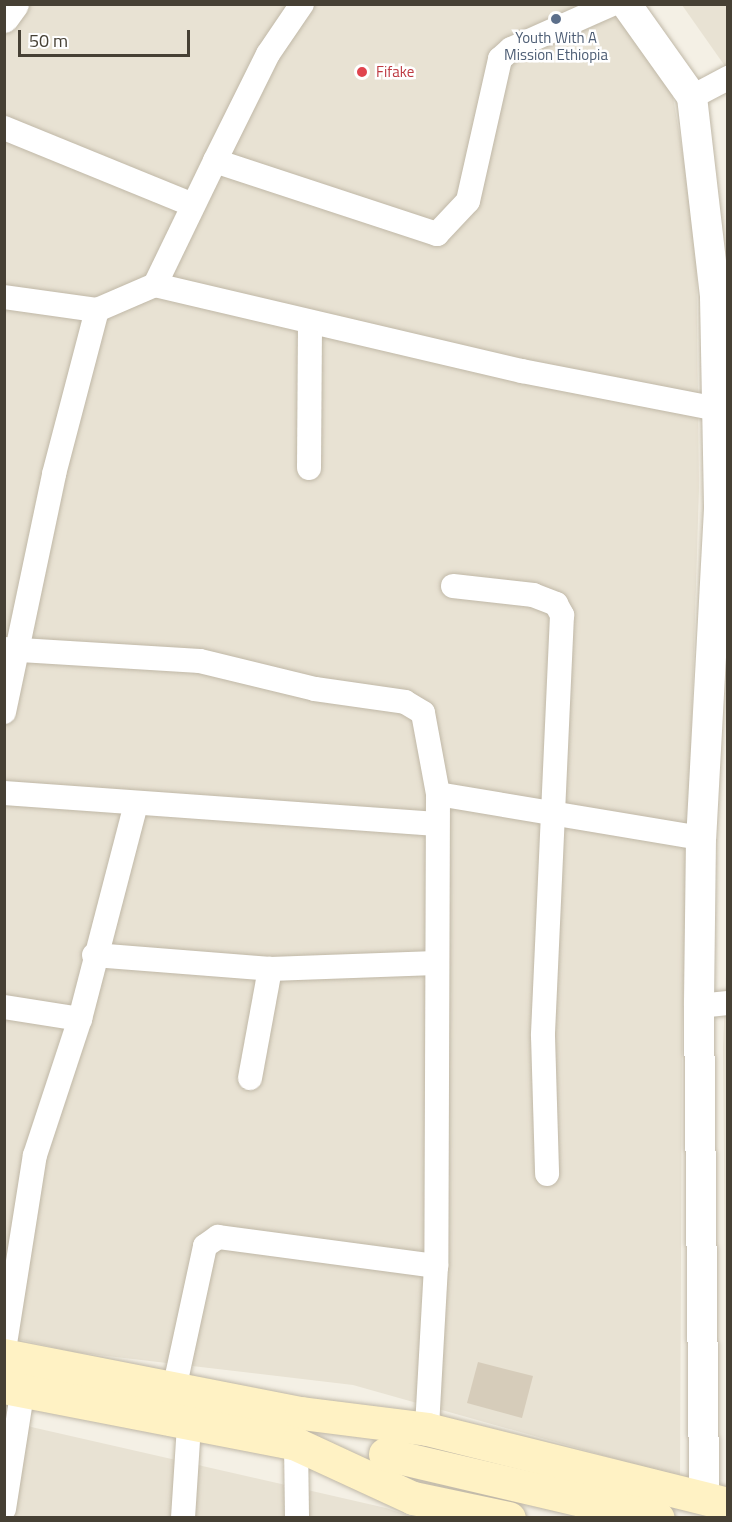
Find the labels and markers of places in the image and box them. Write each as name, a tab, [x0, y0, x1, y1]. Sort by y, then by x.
marker: Youth With A Mission Ethiopia	[549, 12, 563, 26]
place label: Youth With A Mission Ethiopia	[504, 28, 608, 63]
marker: Fifake	[353, 63, 371, 81]
place label: Fifake	[376, 63, 414, 81]

